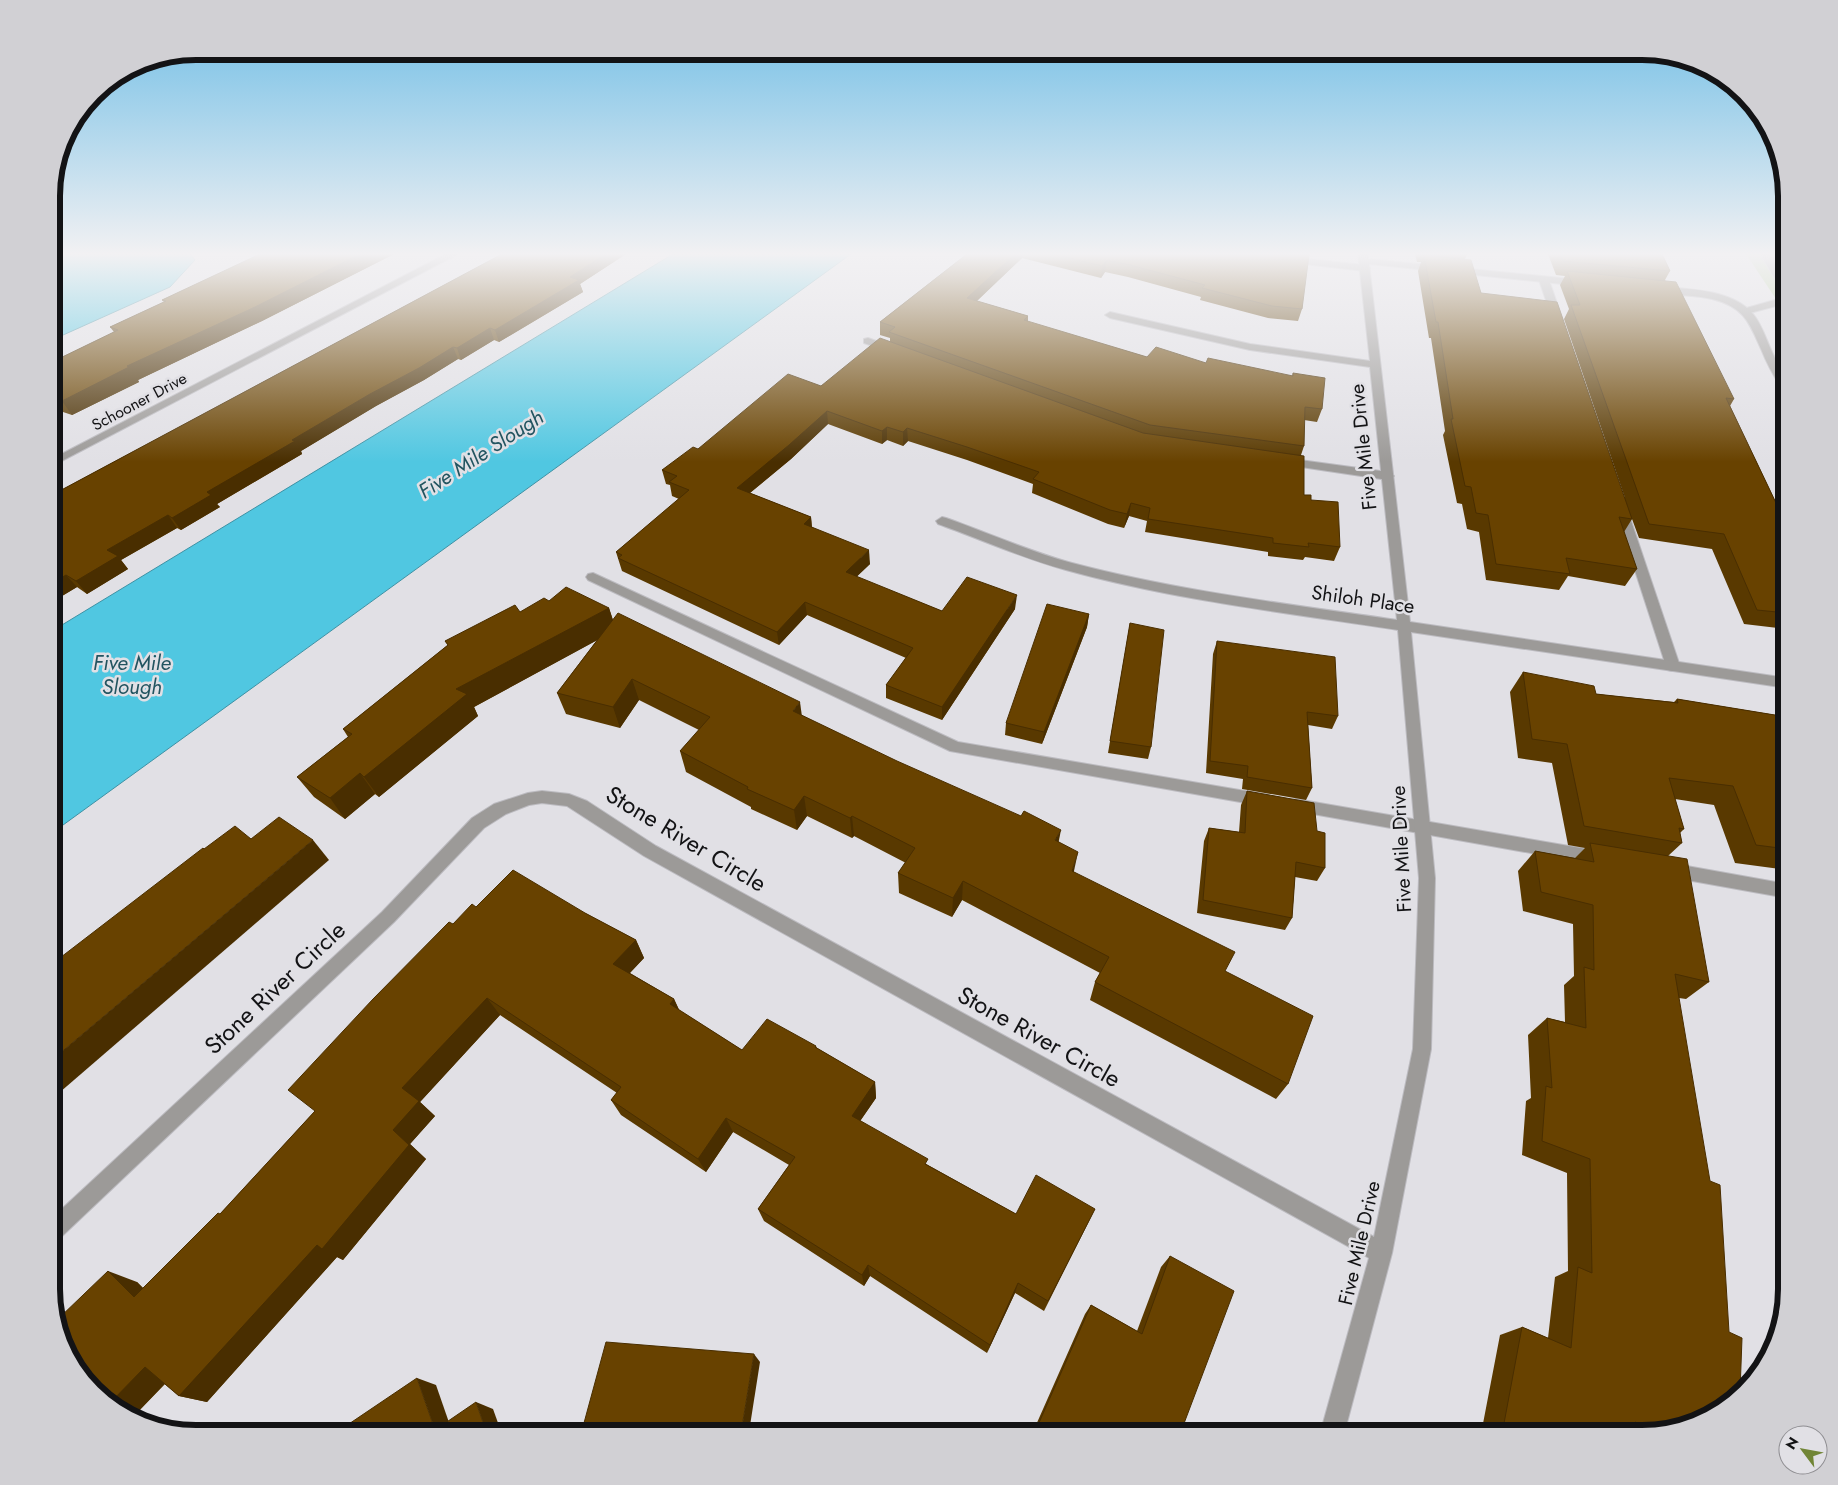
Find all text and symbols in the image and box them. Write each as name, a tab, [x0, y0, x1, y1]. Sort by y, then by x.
street label: Schooner Drive	[88, 367, 191, 436]
street label: Five Mile Drive	[1342, 382, 1385, 511]
water label: Five Mile Slough	[412, 402, 550, 506]
street label: Shiloh Place	[1310, 578, 1416, 621]
water label: Five Mile Slough	[93, 648, 171, 702]
street label: Stone River Circle	[599, 777, 773, 900]
street label: Five Mile Drive	[1384, 785, 1419, 913]
street label: Stone River Circle	[196, 913, 353, 1062]
street label: Stone River Circle	[951, 977, 1127, 1096]
street label: Five Mile Drive	[1331, 1178, 1388, 1308]
north arrow	[1778, 1425, 1828, 1475]
text: N	[1781, 1433, 1803, 1453]

